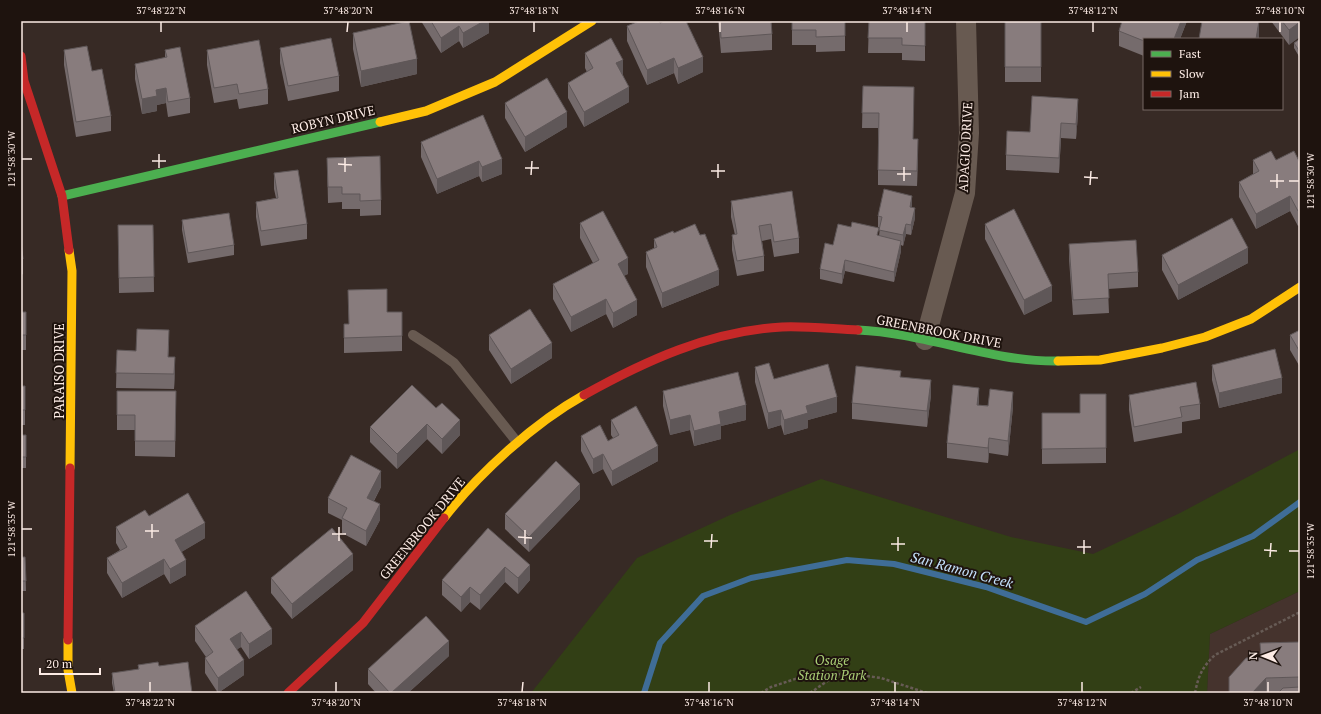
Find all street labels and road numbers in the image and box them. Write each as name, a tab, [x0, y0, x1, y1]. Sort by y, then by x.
street label: ROBYN DRIVE	[290, 101, 376, 137]
street label: ADAGIO DRIVE	[954, 101, 976, 193]
street label: GREENBROOK DRIVE	[875, 310, 1003, 352]
street label: PARAISO DRIVE	[50, 323, 68, 419]
street label: GREENBROOK DRIVE	[375, 473, 469, 583]

